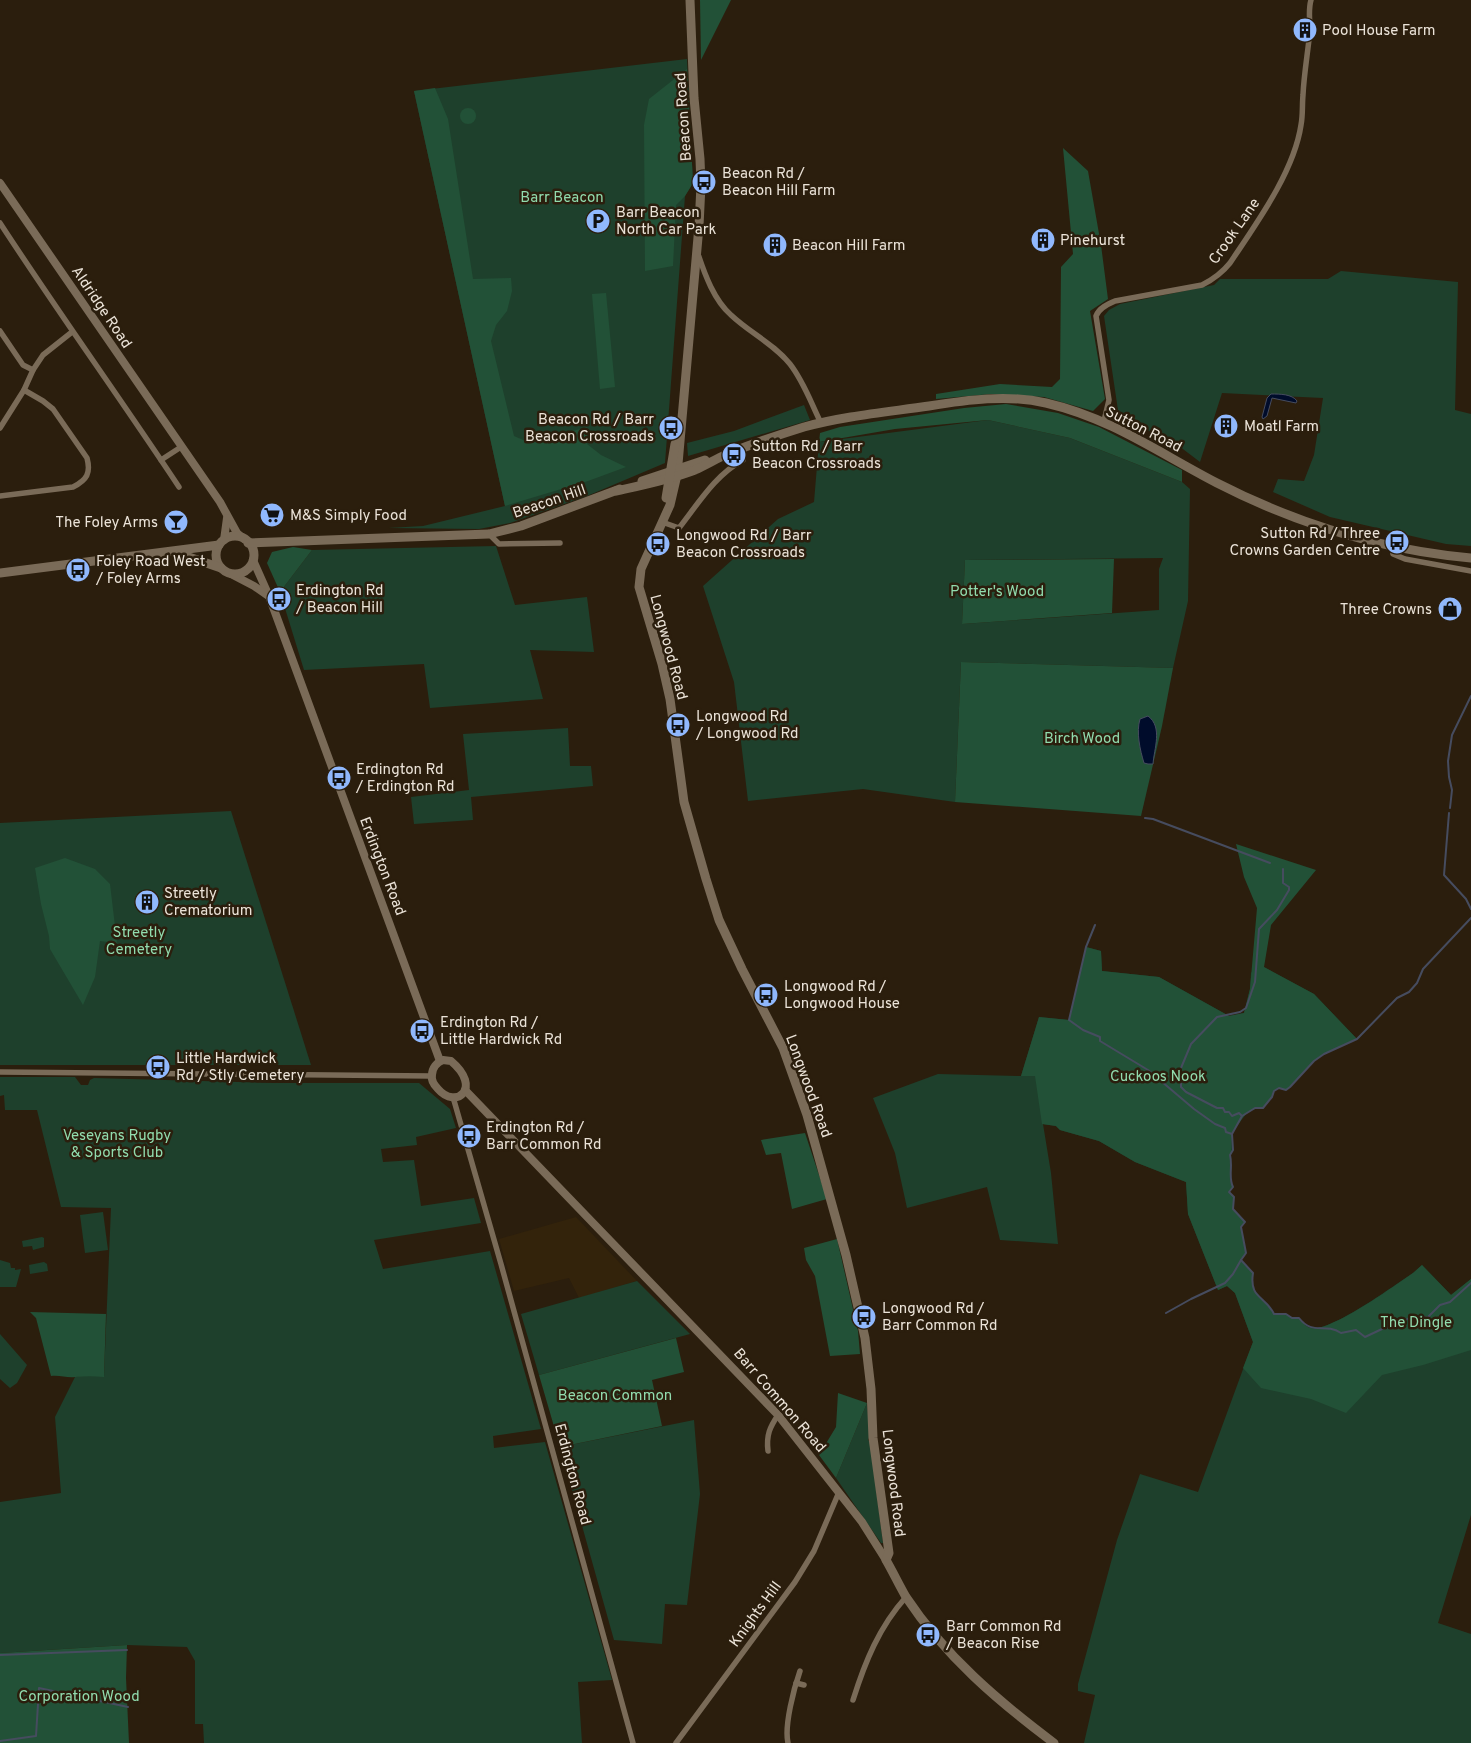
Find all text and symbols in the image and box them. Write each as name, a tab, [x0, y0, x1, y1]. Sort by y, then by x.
building icon: Pool House Farm	[1292, 17, 1318, 43]
place label: Pool House Farm	[1322, 22, 1436, 41]
street label: Beacon Road	[672, 72, 697, 162]
place label: Beacon Rd / Beacon Hill Farm	[722, 165, 835, 201]
bus stop icon: Beacon Rd / Beacon Hill Farm	[691, 169, 717, 195]
park label: Barr Beacon	[520, 189, 604, 208]
street label: Crook Lane	[1205, 195, 1265, 269]
place label: Barr Beacon North Car Park	[616, 204, 716, 240]
parking icon: Barr Beacon North Car Park	[585, 208, 611, 234]
building icon: Pinehurst	[1030, 227, 1056, 253]
building icon: Beacon Hill Farm	[762, 232, 788, 258]
place label: Pinehurst	[1060, 232, 1125, 251]
place label: Beacon Hill Farm	[792, 237, 905, 256]
street label: Aldridge Road	[66, 263, 135, 353]
street label: Sutton Road	[1102, 403, 1185, 458]
place label: Beacon Rd / Barr Beacon Crossroads	[525, 411, 654, 447]
building icon: Moatl Farm	[1213, 413, 1239, 439]
bus stop icon: Beacon Rd / Barr Beacon Crossroads	[658, 415, 684, 441]
place label: Moatl Farm	[1244, 418, 1319, 437]
place label: Sutton Rd / Barr Beacon Crossroads	[752, 438, 881, 474]
bus stop icon: Sutton Rd / Barr Beacon Crossroads	[721, 442, 747, 468]
street label: Beacon Hill	[510, 481, 589, 524]
supermarket icon: M&S Simply Food	[259, 502, 285, 528]
place label: M&S Simply Food	[290, 507, 407, 526]
bar icon: The Foley Arms	[163, 509, 189, 535]
place label: The Foley Arms	[55, 514, 158, 533]
place label: Sutton Rd / Three Crowns Garden Centre	[1230, 525, 1380, 561]
place label: Longwood Rd / Barr Beacon Crossroads	[676, 527, 812, 563]
bus stop icon: Sutton Rd / Three Crowns Garden Centre	[1384, 529, 1410, 555]
bus stop icon: Longwood Rd / Barr Beacon Crossroads	[645, 531, 671, 557]
place label: Foley Road West / Foley Arms	[95, 553, 205, 589]
bus stop icon: Foley Road West / Foley Arms	[65, 557, 91, 583]
place label: Erdington Rd / Beacon Hill	[295, 582, 384, 618]
park label: Potter's Wood	[950, 583, 1044, 602]
bus stop icon: Erdington Rd / Beacon Hill	[266, 586, 292, 612]
street label: Longwood Road	[644, 593, 691, 702]
shop icon: Three Crowns	[1437, 596, 1463, 622]
place label: Three Crowns	[1340, 601, 1432, 620]
place label: Longwood Rd / Longwood Rd	[695, 708, 798, 744]
bus stop icon: Longwood Rd / Longwood Rd	[665, 712, 691, 738]
park label: Birch Wood	[1044, 730, 1120, 749]
place label: Erdington Rd / Erdington Rd	[355, 761, 454, 797]
bus stop icon: Erdington Rd / Erdington Rd	[326, 765, 352, 791]
street label: Erdington Road	[354, 814, 409, 919]
place label: Streetly Crematorium	[164, 885, 252, 921]
building icon: Streetly Crematorium	[134, 889, 160, 915]
park label: Streetly Cemetery	[106, 924, 172, 960]
place label: Longwood Rd / Longwood House	[784, 978, 900, 1014]
bus stop icon: Longwood Rd / Longwood House	[753, 982, 779, 1008]
place label: Erdington Rd / Little Hardwick Rd	[440, 1014, 562, 1050]
bus stop icon: Erdington Rd / Little Hardwick Rd	[409, 1018, 435, 1044]
street label: Longwood Road	[780, 1032, 835, 1141]
place label: Little Hardwick Rd / Stly Cemetery	[176, 1050, 305, 1086]
bus stop icon: Little Hardwick Rd / Stly Cemetery	[145, 1054, 171, 1080]
park label: Cuckoos Nook	[1110, 1068, 1206, 1087]
place label: Erdington Rd / Barr Common Rd	[486, 1119, 601, 1155]
bus stop icon: Erdington Rd / Barr Common Rd	[456, 1123, 482, 1149]
park label: Veseyans Rugby & Sports Club	[63, 1127, 171, 1163]
place label: Longwood Rd / Barr Common Rd	[882, 1300, 997, 1336]
bus stop icon: Longwood Rd / Barr Common Rd	[851, 1304, 877, 1330]
park label: The Dingle	[1380, 1314, 1452, 1333]
street label: Barr Common Road	[728, 1345, 829, 1457]
park label: Beacon Common	[558, 1387, 672, 1406]
street label: Erdington Road	[549, 1422, 594, 1527]
street label: Longwood Road	[876, 1428, 909, 1538]
street label: Knights Hill	[726, 1578, 787, 1652]
place label: Barr Common Rd / Beacon Rise	[945, 1618, 1061, 1654]
bus stop icon: Barr Common Rd / Beacon Rise	[915, 1622, 941, 1648]
park label: Corporation Wood	[18, 1688, 140, 1707]

